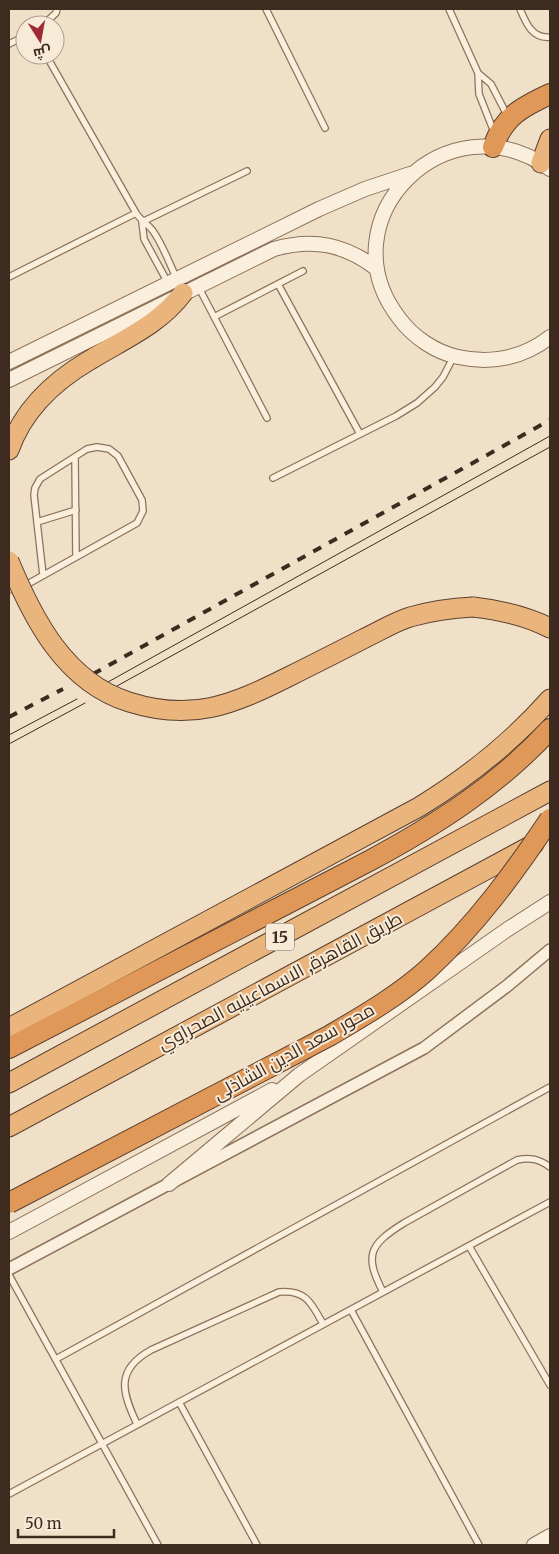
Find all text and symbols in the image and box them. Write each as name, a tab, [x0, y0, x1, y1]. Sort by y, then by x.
north arrow	[15, 15, 65, 65]
text: ش	[32, 42, 53, 63]
street label: طريق القاهرة, الاسماعيليه الصحراوي	[154, 906, 407, 1058]
road number: 15	[266, 924, 294, 950]
street label: محور سعد الدين الشاذلى	[209, 998, 378, 1105]
scale bar	[18, 1506, 114, 1538]
text: 50 m	[25, 1514, 62, 1533]

